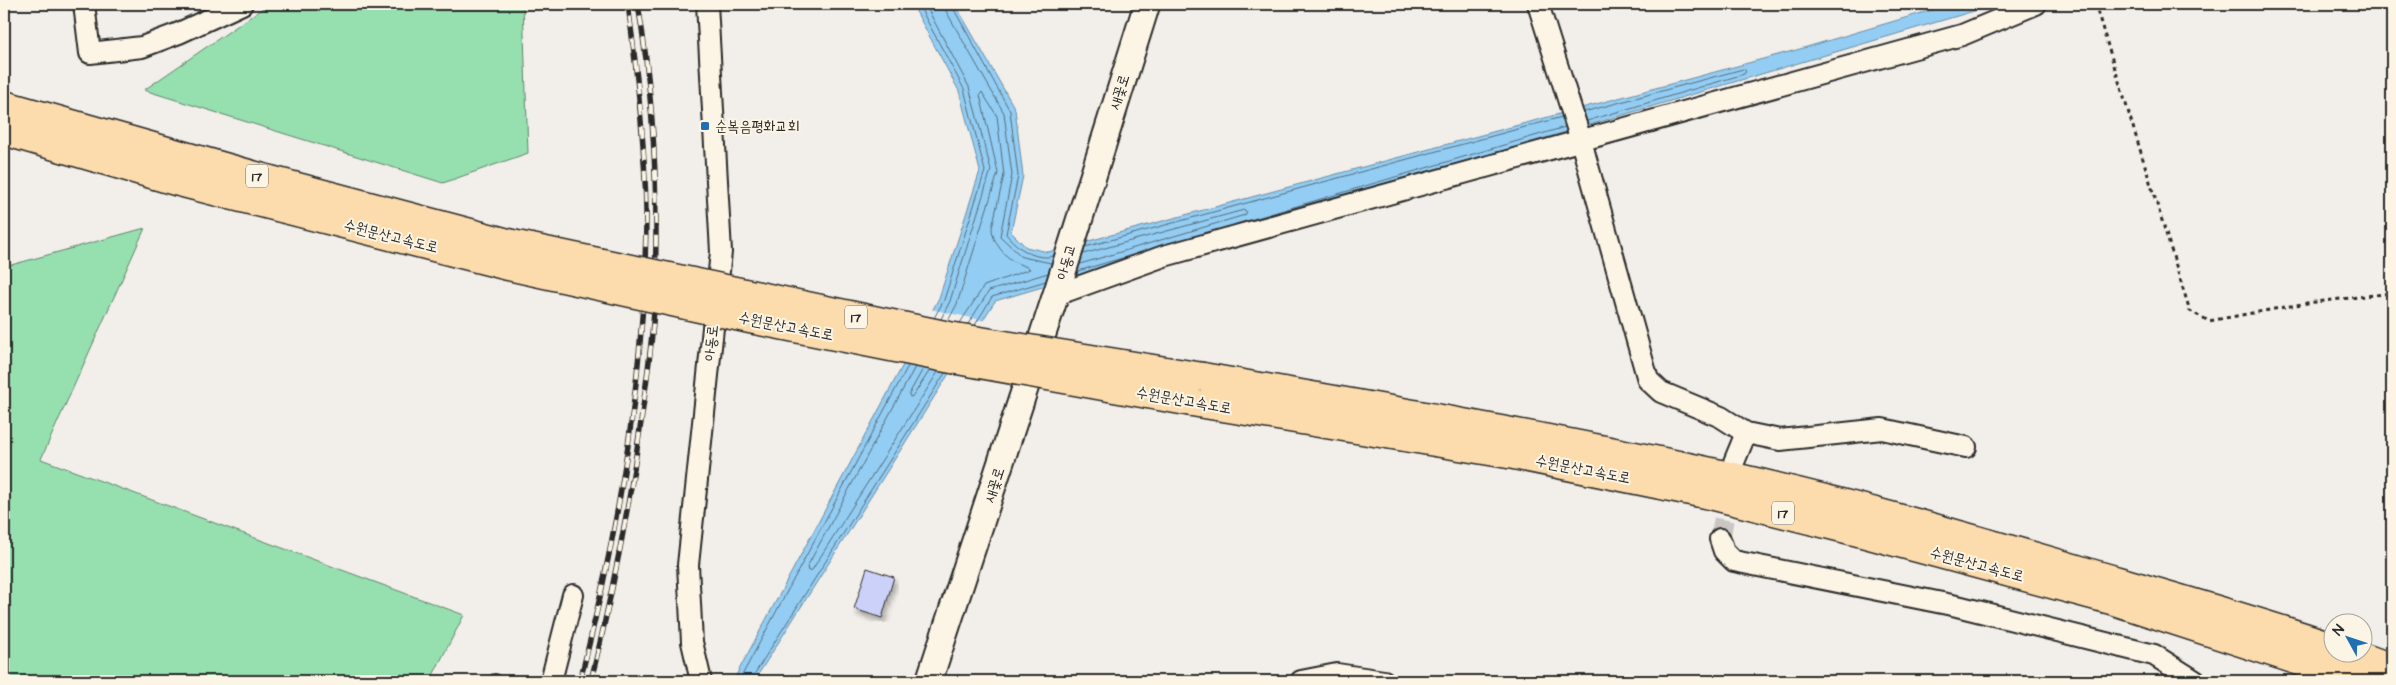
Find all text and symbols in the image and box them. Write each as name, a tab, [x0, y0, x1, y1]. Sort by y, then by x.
street label: 새꽃로	[1104, 72, 1135, 113]
place label: 순복음평화교회	[715, 116, 800, 137]
marker: 순복음평화교회	[699, 120, 711, 132]
road number: 17	[246, 165, 268, 188]
street label: 수원문산고속도로	[341, 215, 440, 258]
street label: 아동교	[1051, 242, 1082, 282]
road number: 17	[845, 306, 867, 328]
street label: 수원문산고속도로	[737, 307, 835, 346]
street label: 아동로	[699, 324, 724, 362]
street label: 수원문산고속도로	[1135, 382, 1233, 419]
street label: 수원문산고속도로	[1534, 450, 1632, 489]
street label: 새꽃로	[979, 465, 1010, 506]
road number: 17	[1772, 502, 1794, 524]
street label: 수원문산고속도로	[1928, 542, 2026, 587]
north arrow	[2324, 612, 2374, 662]
text: N	[2328, 620, 2349, 640]

